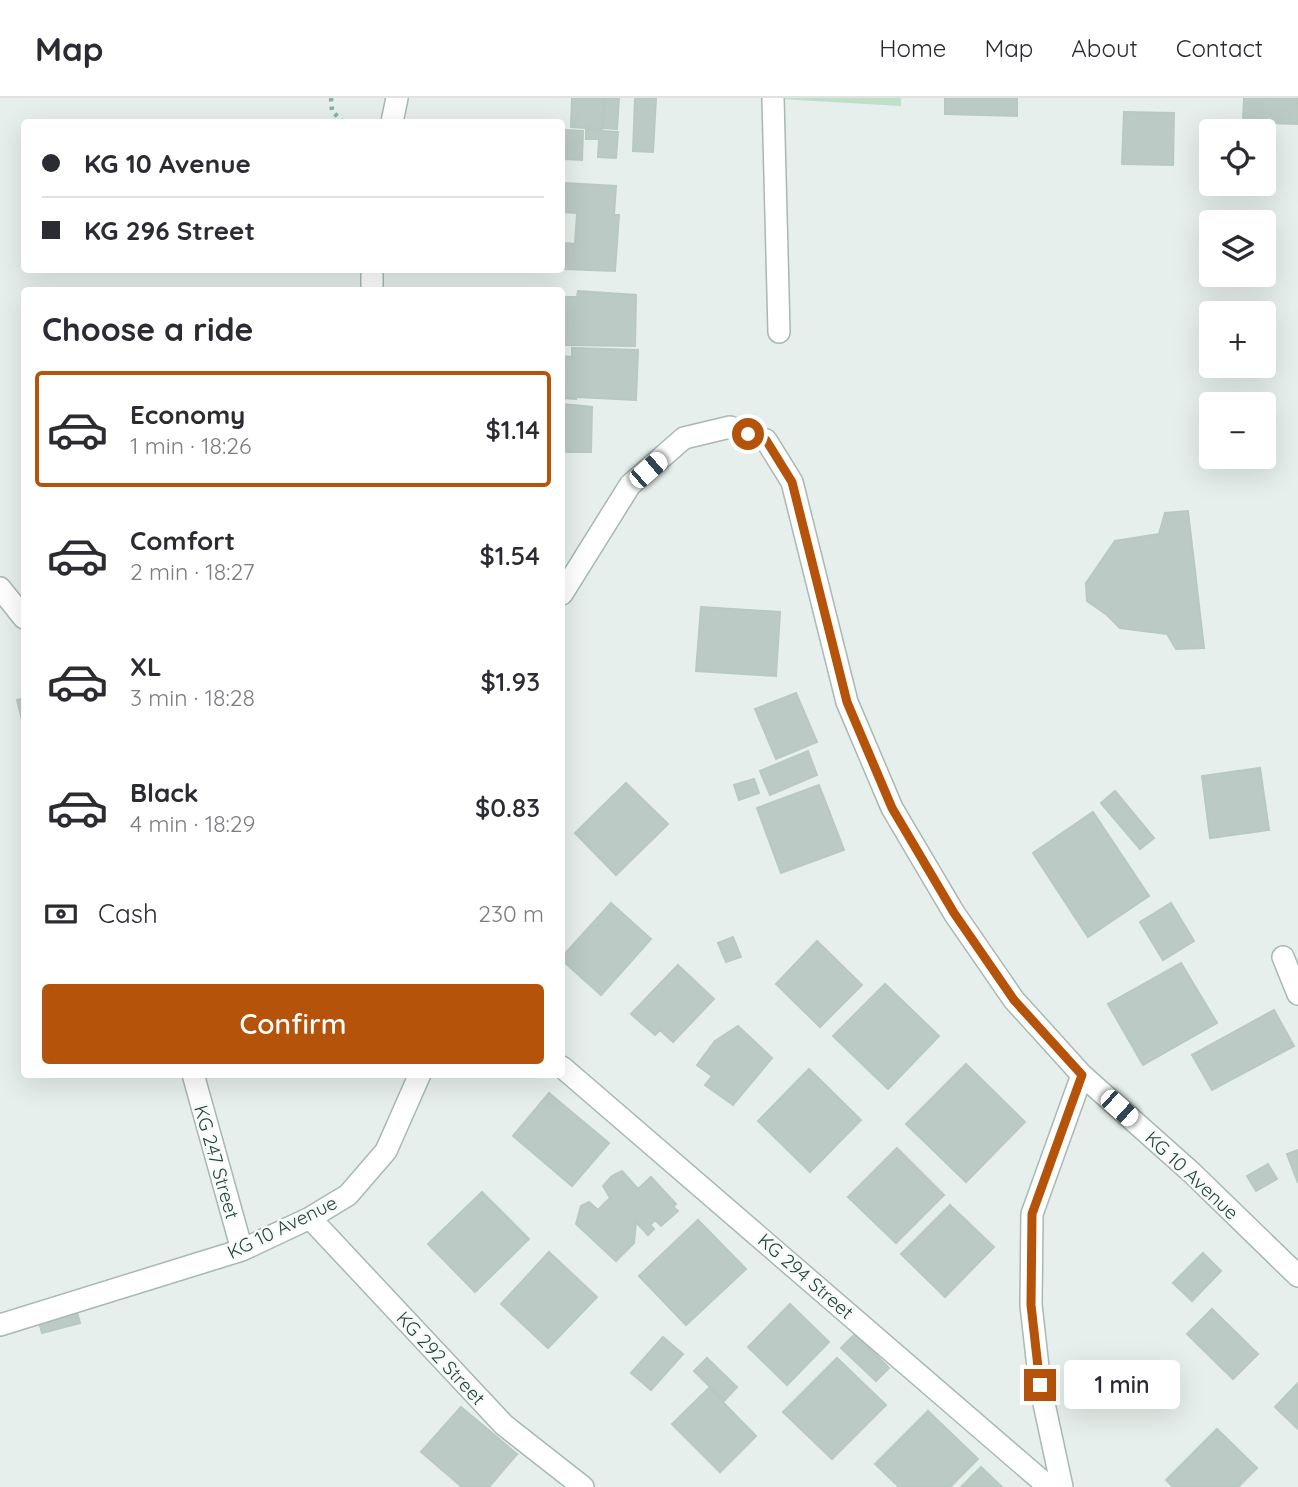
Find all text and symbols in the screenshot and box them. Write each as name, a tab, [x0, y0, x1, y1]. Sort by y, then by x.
text: Map	[35, 28, 103, 69]
text: Home	[879, 33, 946, 63]
text: Map	[984, 33, 1033, 63]
text: About	[1071, 33, 1138, 63]
text: Contact	[1176, 33, 1263, 63]
map controls	[1199, 119, 1276, 469]
button: locate	[1199, 119, 1276, 196]
text: KG 10 Avenue	[84, 147, 251, 180]
button: layers	[1199, 210, 1276, 287]
text: KG 296 Street	[84, 214, 255, 247]
button: +	[1199, 301, 1276, 378]
text: Choose a ride	[42, 309, 254, 349]
button: −	[1199, 392, 1276, 469]
icon: car	[46, 398, 109, 461]
text: Economy	[130, 398, 245, 431]
text: $1.14	[486, 413, 540, 446]
route start	[732, 418, 764, 450]
text: 1 min · 18:26	[130, 431, 251, 460]
car	[626, 448, 671, 492]
icon: car	[46, 524, 109, 587]
text: Comfort	[130, 524, 235, 557]
text: $1.54	[479, 539, 540, 572]
text: 2 min · 18:27	[130, 557, 255, 586]
icon: car	[46, 650, 109, 713]
text: XL	[130, 650, 162, 683]
text: $1.93	[480, 665, 540, 698]
text: 3 min · 18:28	[130, 683, 255, 712]
icon: car	[46, 776, 109, 839]
text: Black	[130, 776, 199, 809]
text: $0.83	[475, 791, 540, 824]
text: 4 min · 18:29	[130, 809, 255, 838]
icon: cash	[42, 895, 80, 933]
text: Cash	[98, 897, 158, 930]
text: 230 m	[478, 899, 544, 928]
button: Confirm	[42, 984, 544, 1064]
car	[1097, 1086, 1142, 1130]
street label: KG 247 Street	[189, 1102, 245, 1222]
street label: KG 10 Avenue	[1140, 1126, 1244, 1224]
street label: KG 10 Avenue	[223, 1190, 341, 1264]
street label: KG 294 Street	[753, 1228, 859, 1324]
street label: KG 292 Street	[392, 1306, 490, 1410]
callout: 1 min	[1064, 1360, 1180, 1410]
route end	[1024, 1369, 1056, 1401]
text: 1 min	[1094, 1370, 1150, 1399]

